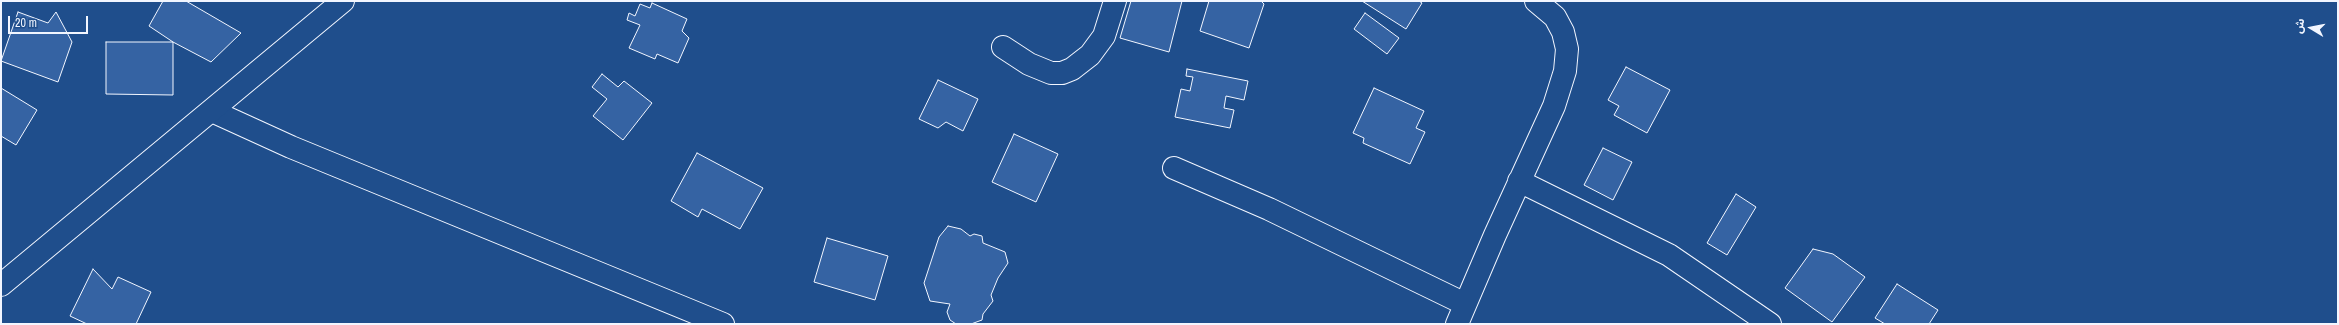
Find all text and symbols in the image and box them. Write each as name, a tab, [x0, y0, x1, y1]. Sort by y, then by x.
scale bar	[10, 8, 90, 34]
north arrow	[2291, 8, 2331, 48]
text: 20 m	[15, 15, 37, 31]
text: ش	[2291, 17, 2307, 35]

